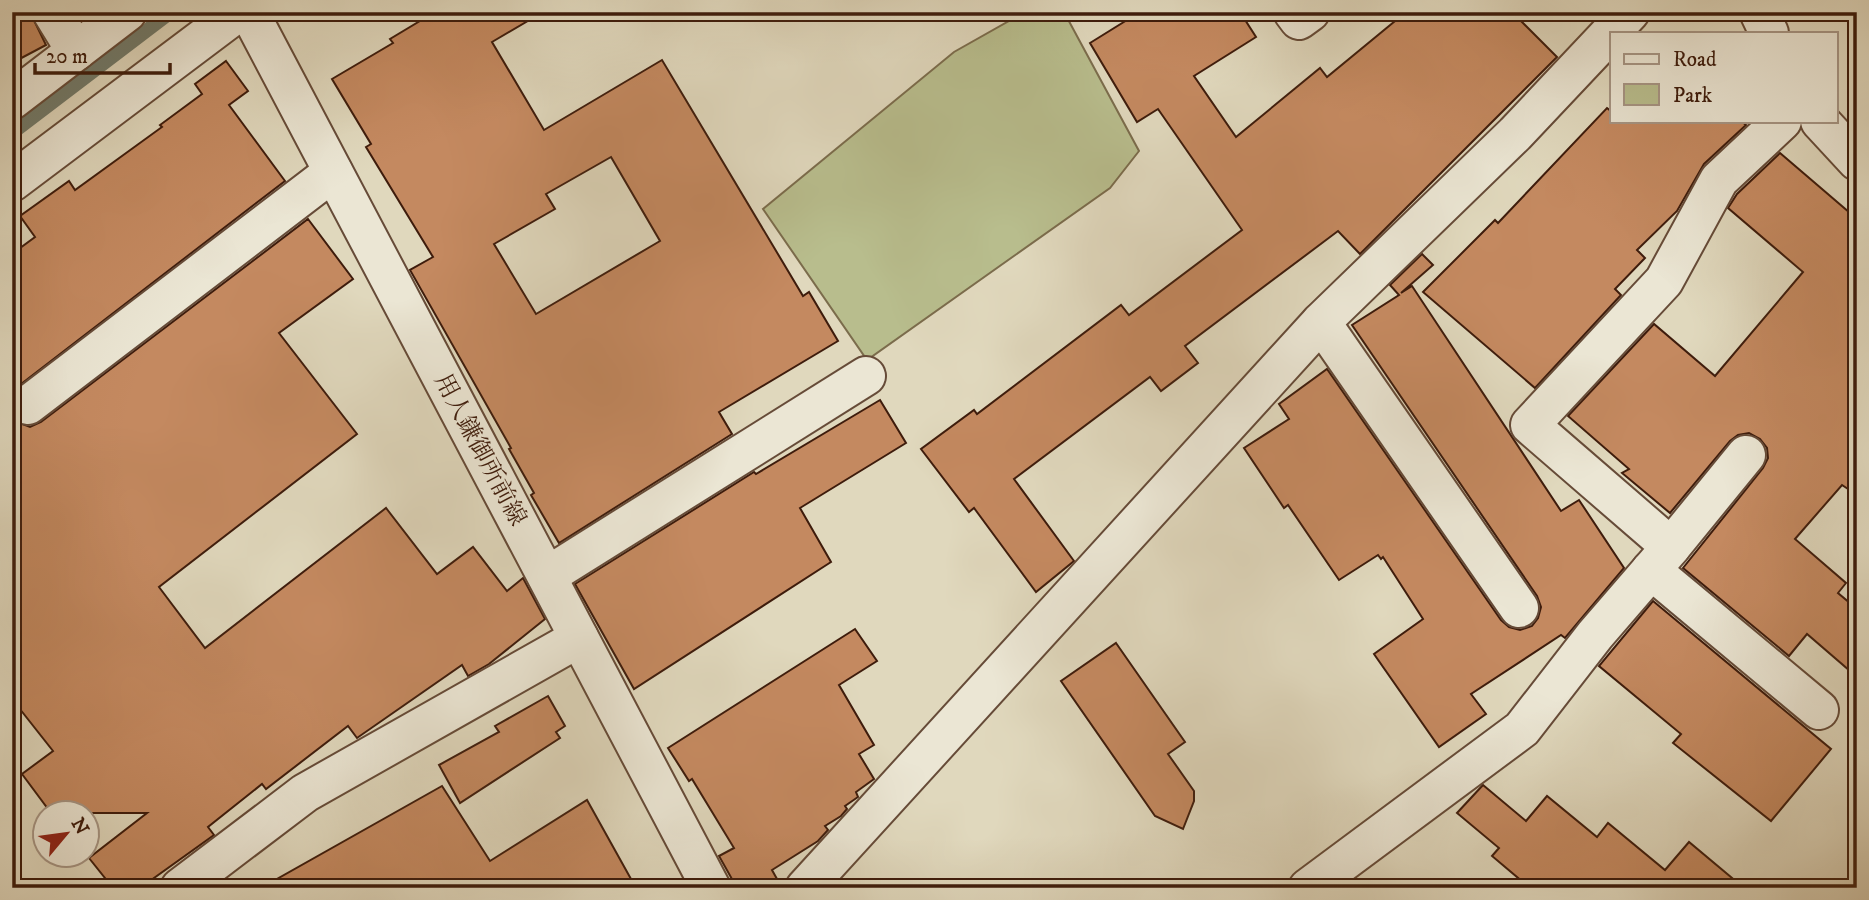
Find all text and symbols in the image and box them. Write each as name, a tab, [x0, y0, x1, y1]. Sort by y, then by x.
scale bar	[35, 32, 170, 76]
legend	[1610, 32, 1838, 122]
text: 20 m	[46, 44, 88, 70]
text: Road	[1673, 47, 1717, 73]
text: Park	[1673, 83, 1713, 109]
street label: 用人鎌御所前線	[427, 369, 533, 531]
north arrow	[32, 799, 102, 869]
text: N	[66, 814, 94, 839]

